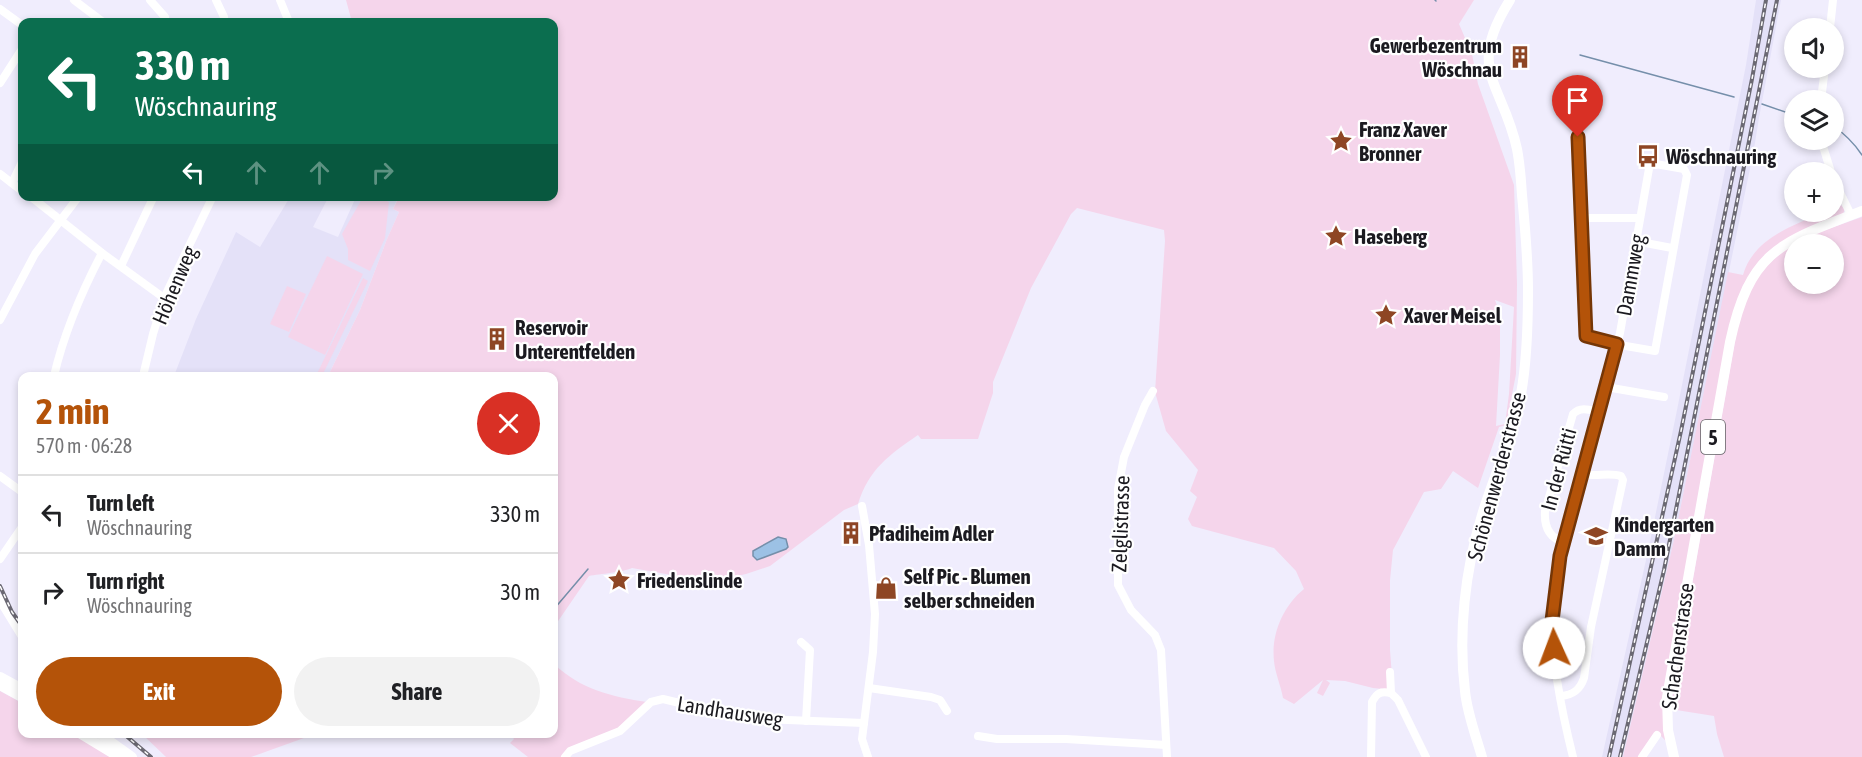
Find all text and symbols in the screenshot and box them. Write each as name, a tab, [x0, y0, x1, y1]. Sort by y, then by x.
map controls	[1784, 18, 1844, 294]
button: sound	[1784, 18, 1844, 78]
place label: Gewerbezentrum Wöschnau	[1369, 33, 1502, 81]
text: 330 m	[135, 41, 230, 89]
icon: left	[36, 42, 114, 120]
building icon: Gewerbezentrum Wöschnau	[1507, 44, 1533, 70]
pin	[1552, 75, 1603, 137]
icon: arrive	[1561, 84, 1594, 117]
button: layers	[1784, 90, 1844, 150]
text: Wöschnauring	[135, 91, 277, 122]
place label: Franz Xaver Bronner	[1359, 117, 1447, 165]
place icon: Franz Xaver Bronner	[1328, 128, 1354, 154]
bus stop icon: Wöschnauring	[1635, 143, 1661, 169]
place label: Wöschnauring	[1665, 144, 1777, 168]
icon: left	[177, 156, 210, 189]
icon: ahead	[240, 156, 273, 189]
icon: ahead	[303, 156, 336, 189]
icon: right	[366, 156, 399, 189]
button: +	[1784, 162, 1844, 222]
place icon: Haseberg	[1323, 223, 1349, 249]
place label: Haseberg	[1354, 224, 1428, 248]
street label: Dammweg	[1611, 232, 1649, 318]
button: −	[1784, 234, 1844, 294]
street label: Höhenweg	[147, 242, 201, 328]
place icon: Xaver Meisel	[1373, 302, 1399, 328]
place label: Xaver Meisel	[1403, 303, 1502, 327]
place label: Reservoir Unterentfelden	[515, 315, 635, 363]
building icon: Reservoir Unterentfelden	[484, 326, 510, 352]
street label: Schönenwerderstrasse	[1462, 389, 1530, 563]
text: 2 min	[36, 390, 110, 432]
button: close	[477, 392, 540, 455]
road number: 5	[1701, 420, 1725, 454]
street label: In der Rütti	[1535, 425, 1581, 513]
text: 570 m · 06:28	[36, 434, 132, 457]
street label: Zelglistrasse	[1106, 475, 1134, 573]
text: Turn left	[87, 490, 154, 516]
icon: left	[36, 498, 69, 531]
text: 330 m	[490, 501, 540, 527]
place label: Kindergarten Damm	[1614, 512, 1714, 560]
text: Wöschnauring	[87, 516, 192, 539]
building icon: Pfadiheim Adler	[838, 520, 864, 546]
place label: Pfadiheim Adler	[869, 521, 994, 545]
school or university icon: Kindergarten Damm	[1583, 523, 1609, 549]
place label: Self Pic - Blumen selber schneiden	[904, 564, 1035, 612]
place icon: Friedenslinde	[606, 567, 632, 593]
text: Turn right	[87, 568, 164, 594]
place label: Friedenslinde	[637, 568, 743, 592]
shop icon: Self Pic - Blumen selber schneiden	[873, 575, 899, 601]
icon: right	[36, 576, 69, 609]
text: 30 m	[500, 579, 540, 605]
street label: Schachenstrasse	[1656, 581, 1698, 711]
text: Wöschnauring	[87, 594, 192, 617]
position arrow	[1522, 616, 1586, 680]
button: Exit	[36, 657, 282, 726]
button: Share	[294, 657, 540, 726]
street label: Landhausweg	[676, 691, 784, 731]

